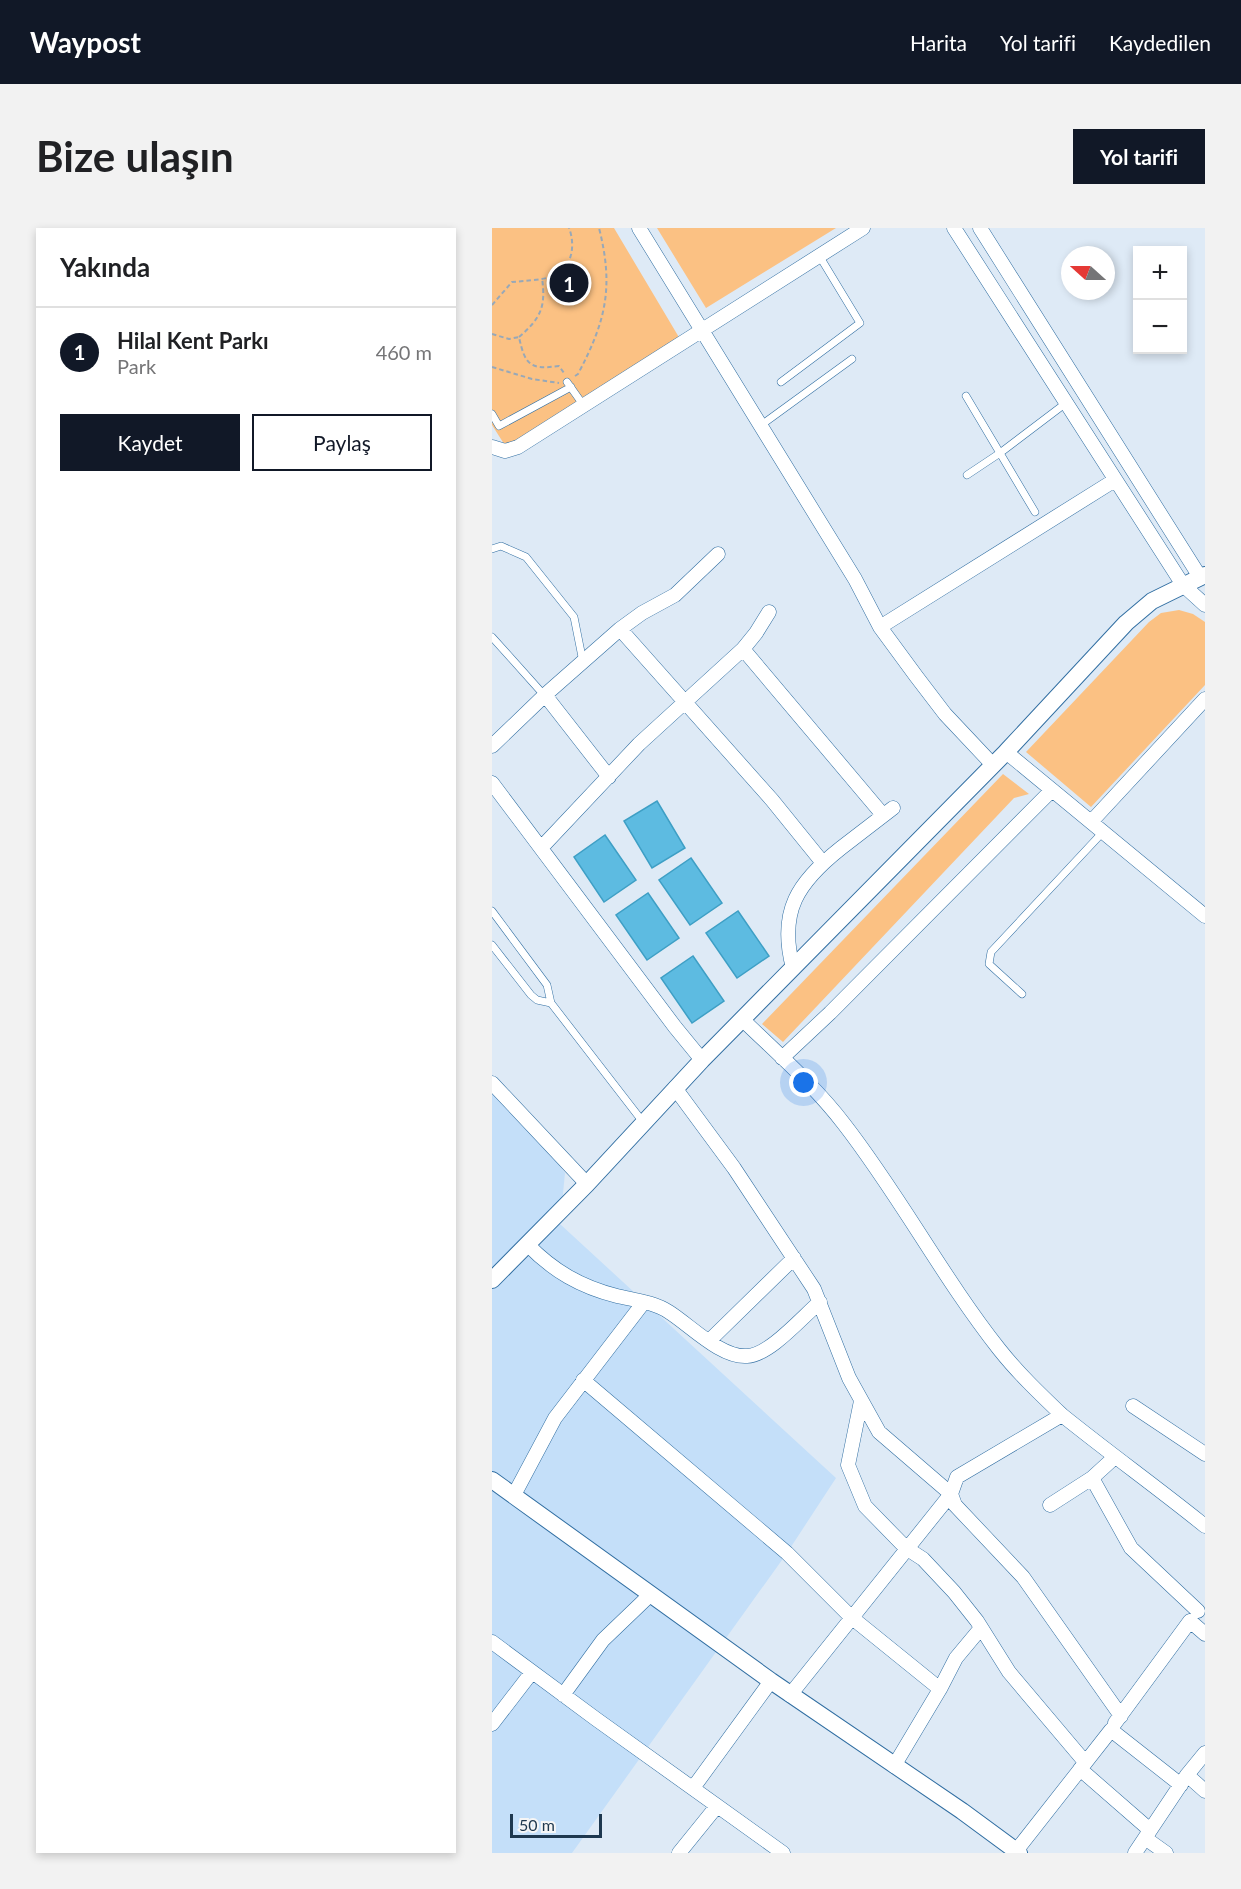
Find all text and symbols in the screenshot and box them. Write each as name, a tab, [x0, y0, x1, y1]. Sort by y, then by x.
text: Waypost	[30, 25, 141, 59]
text: Harita	[910, 30, 967, 55]
text: Yol tarifi	[1000, 30, 1076, 55]
text: Kaydedilen	[1109, 30, 1211, 55]
button: Yol tarifi	[1073, 129, 1205, 184]
text: Bize ulaşın	[36, 131, 234, 181]
north arrow	[1061, 246, 1115, 300]
map controls	[1133, 246, 1187, 354]
button: +	[1133, 246, 1187, 300]
text: Yakında	[60, 251, 150, 283]
pin: 1	[550, 260, 589, 306]
button: −	[1133, 300, 1187, 354]
text: Hilal Kent Parkı	[117, 327, 269, 354]
text: 1	[74, 340, 85, 364]
text: 460 m	[376, 340, 432, 364]
text: Park	[117, 354, 156, 378]
button: Kaydet	[60, 414, 240, 471]
button: Paylaş	[252, 414, 432, 471]
your location	[789, 1068, 818, 1097]
scale bar	[510, 1811, 602, 1838]
text: 50 m	[519, 1815, 555, 1834]

